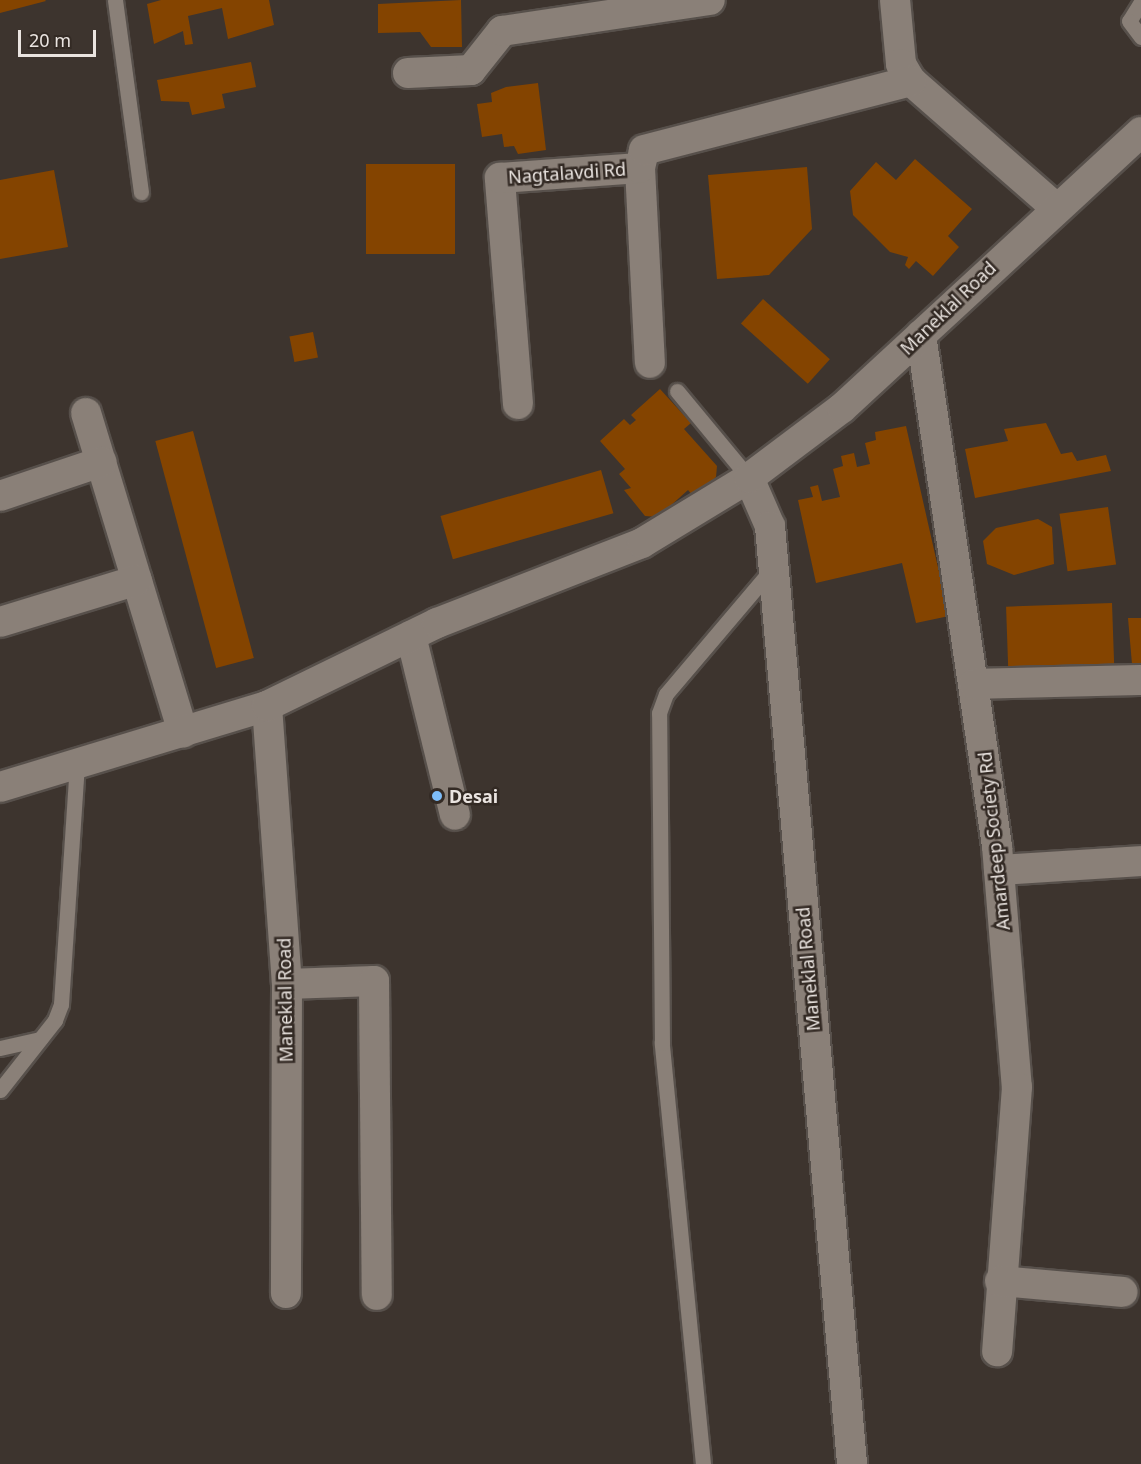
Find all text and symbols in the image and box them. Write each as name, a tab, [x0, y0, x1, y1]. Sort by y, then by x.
scale bar	[21, 18, 99, 56]
text: 20 m	[29, 28, 71, 52]
street label: Nagtalavdi Rd	[507, 158, 627, 188]
street label: Maneklal Road	[896, 257, 1000, 359]
street label: Amardeep Society Rd	[974, 751, 1014, 931]
place label: Desai	[449, 785, 498, 807]
marker: Desai	[430, 789, 444, 803]
street label: Maneklal Road	[792, 906, 824, 1032]
street label: Maneklal Road	[273, 938, 297, 1062]

